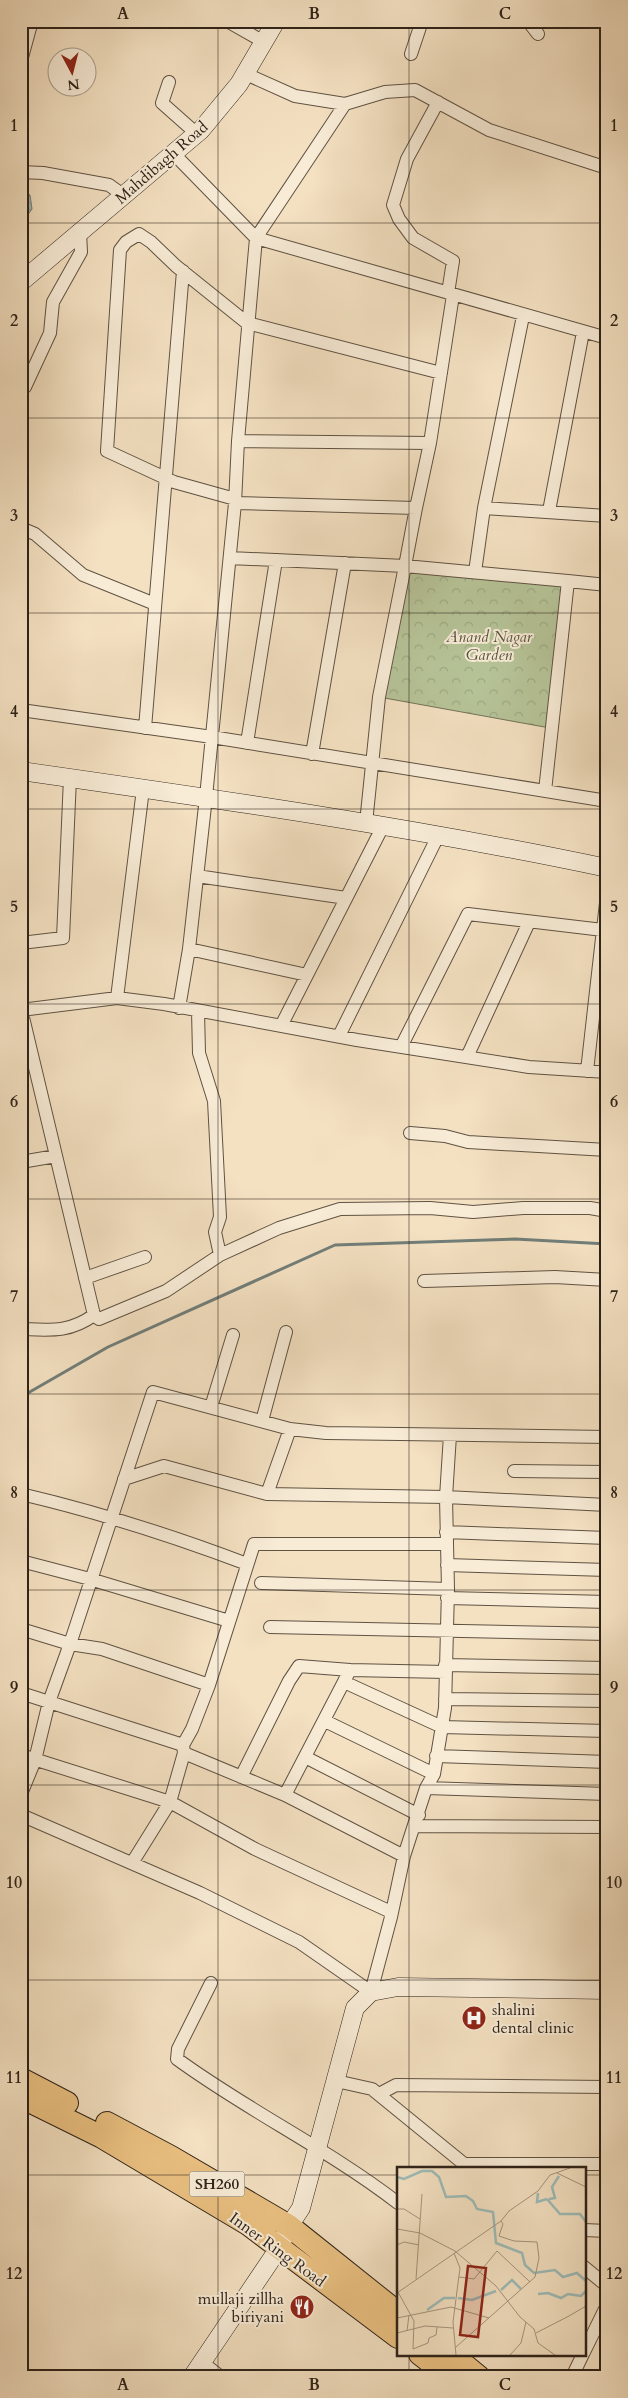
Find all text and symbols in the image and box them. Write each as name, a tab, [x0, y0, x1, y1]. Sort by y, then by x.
text: A	[117, 3, 129, 25]
text: B	[308, 3, 320, 25]
text: C	[499, 3, 511, 25]
north arrow	[48, 48, 98, 98]
text: N	[66, 74, 81, 95]
text: 1	[10, 115, 18, 137]
text: 1	[610, 115, 618, 137]
street label: Mahdibagh Road	[110, 116, 213, 209]
text: 2	[10, 310, 18, 332]
text: 2	[610, 310, 618, 332]
text: 3	[10, 505, 18, 527]
text: 3	[610, 505, 618, 527]
park label: Anand Nagar Garden	[445, 626, 533, 666]
text: 4	[10, 701, 18, 723]
text: 4	[610, 701, 618, 723]
text: 5	[10, 896, 18, 918]
text: 5	[610, 896, 618, 918]
text: 6	[10, 1091, 18, 1113]
text: 6	[610, 1091, 618, 1113]
text: 7	[10, 1286, 18, 1308]
text: 7	[610, 1286, 618, 1308]
text: 8	[10, 1482, 18, 1504]
text: 8	[610, 1482, 618, 1504]
text: 9	[10, 1677, 18, 1699]
text: 9	[610, 1677, 618, 1699]
text: 10	[6, 1872, 22, 1894]
text: 10	[606, 1872, 622, 1894]
place label: shalini dental clinic	[492, 1999, 574, 2039]
hospital icon: shalini dental clinic	[461, 2005, 487, 2031]
text: 11	[6, 2067, 22, 2089]
text: 11	[606, 2067, 622, 2089]
inset map	[397, 2167, 586, 2356]
road number: SH260	[190, 2172, 244, 2196]
street label: Inner Ring Road	[225, 2207, 330, 2293]
text: 12	[6, 2263, 22, 2285]
text: 12	[606, 2263, 622, 2285]
place label: mullaji zillha biriyani	[198, 2288, 284, 2328]
restaurant icon: mullaji zillha biriyani	[289, 2294, 315, 2320]
text: A	[117, 2374, 129, 2396]
text: B	[308, 2374, 320, 2396]
text: C	[499, 2374, 511, 2396]

